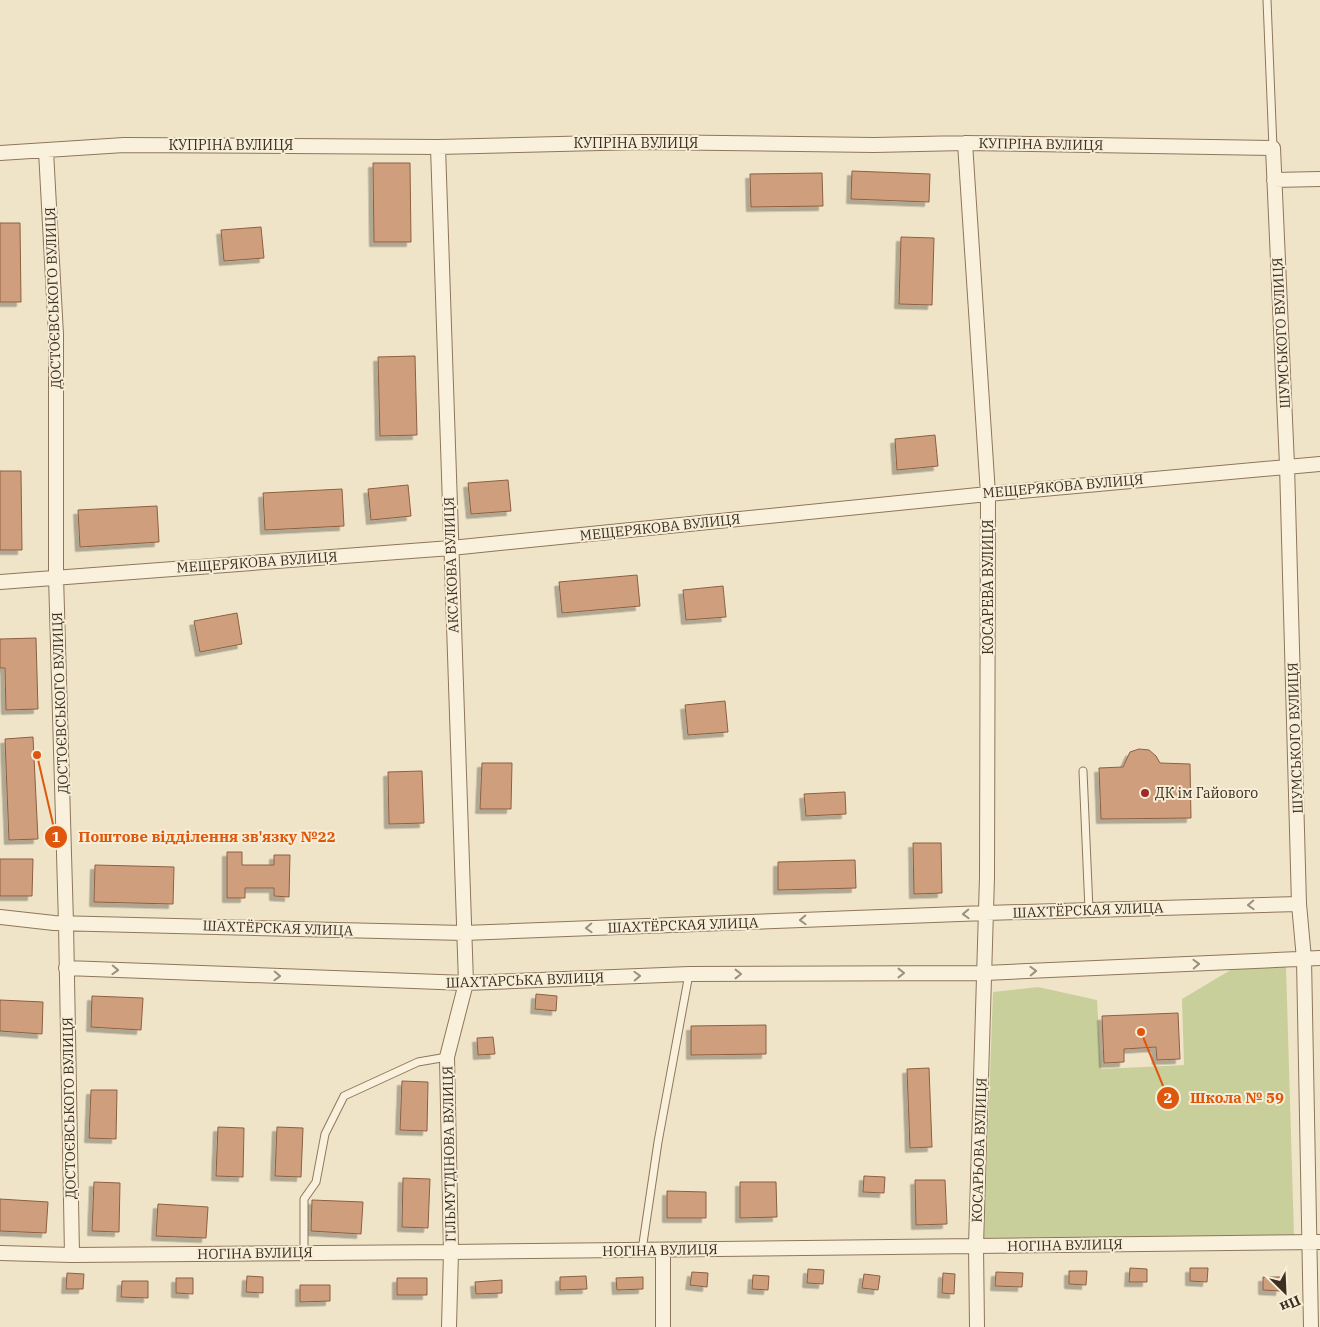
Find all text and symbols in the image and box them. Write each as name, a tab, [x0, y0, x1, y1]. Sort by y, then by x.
street label: КУПРІНА ВУЛИЦЯ	[574, 134, 698, 152]
street label: КУПРІНА ВУЛИЦЯ	[978, 134, 1104, 154]
street label: КУПРІНА ВУЛИЦЯ	[169, 136, 293, 154]
street label: ДОСТОЄВСЬКОГО ВУЛИЦЯ	[41, 207, 65, 389]
street label: ШУМСЬКОГО ВУЛИЦЯ	[1268, 257, 1294, 409]
street label: МЕЩЕРЯКОВА ВУЛИЦЯ	[982, 470, 1144, 502]
street label: АКСАКОВА ВУЛИЦЯ	[440, 497, 462, 633]
street label: МЕЩЕРЯКОВА ВУЛИЦЯ	[579, 510, 741, 544]
street label: КОСАРЕВА ВУЛИЦЯ	[979, 519, 997, 655]
street label: МЕЩЕРЯКОВА ВУЛИЦЯ	[176, 547, 338, 577]
street label: ДОСТОЄВСЬКОГО ВУЛИЦЯ	[48, 612, 72, 794]
street label: ШУМСЬКОГО ВУЛИЦЯ	[1283, 662, 1307, 814]
place label: ДК ім Гайового	[1155, 784, 1258, 802]
marker: ДК ім Гайового	[1139, 787, 1151, 799]
callout: Поштове відділення зв'язку №22	[43, 822, 346, 852]
text: 1	[51, 827, 61, 846]
text: Поштове відділення зв'язку №22	[78, 827, 336, 846]
street label: ШАХТЁРСКАЯ УЛИЦА	[1012, 898, 1164, 922]
one-way arrow	[1246, 900, 1254, 910]
one-way arrow	[962, 908, 970, 919]
street label: ШАХТЁРСКАЯ УЛИЦА	[607, 913, 759, 937]
one-way arrow	[799, 915, 807, 925]
street label: ШАХТЁРСКАЯ УЛИЦА	[202, 916, 354, 940]
one-way arrow	[584, 923, 592, 934]
one-way arrow	[1192, 958, 1200, 969]
one-way arrow	[111, 964, 119, 975]
one-way arrow	[1030, 965, 1038, 976]
street label: ШАХТАРСЬКА ВУЛИЦЯ	[445, 968, 605, 992]
one-way arrow	[897, 968, 905, 978]
one-way arrow	[734, 969, 742, 979]
one-way arrow	[274, 971, 281, 981]
one-way arrow	[634, 971, 641, 981]
street label: ДОСТОЄВСЬКОГО ВУЛИЦЯ	[58, 1017, 80, 1199]
street label: ГІЛЬМУТДІНОВА ВУЛИЦЯ	[438, 1066, 460, 1242]
street label: КОСАРЬОВА ВУЛИЦЯ	[967, 1077, 991, 1223]
callout: Школа № 59	[1156, 1083, 1294, 1113]
text: 2	[1163, 1088, 1173, 1107]
text: Школа № 59	[1190, 1088, 1284, 1107]
street label: НОГІНА ВУЛИЦЯ	[1007, 1235, 1123, 1255]
street label: НОГІНА ВУЛИЦЯ	[602, 1240, 718, 1260]
street label: НОГІНА ВУЛИЦЯ	[197, 1243, 313, 1263]
north arrow	[1260, 1267, 1310, 1317]
text: Пн	[1277, 1291, 1303, 1316]

